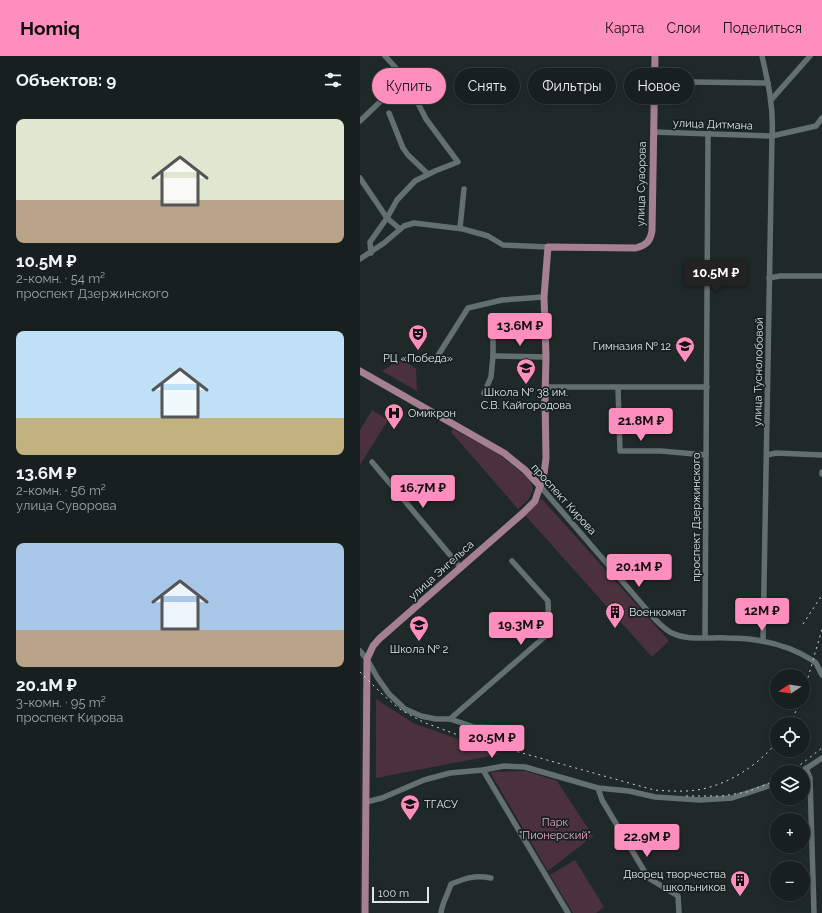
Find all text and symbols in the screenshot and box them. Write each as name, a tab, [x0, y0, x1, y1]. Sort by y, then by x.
text: Homiq	[20, 17, 80, 39]
text: Карта	[605, 20, 644, 36]
text: Слои	[666, 20, 701, 36]
text: Поделиться	[723, 20, 802, 36]
chip: Купить	[372, 68, 446, 104]
chip: Снять	[454, 68, 520, 104]
chip: Фильтры	[528, 68, 616, 104]
chip: Новое	[624, 68, 694, 104]
icon: filters	[322, 69, 344, 91]
text: Объектов: 9	[16, 70, 116, 90]
street label: улица Дитмана	[673, 117, 753, 132]
street label: улица Суворова	[634, 141, 649, 227]
icon: home	[144, 145, 216, 217]
text: 10.5M ₽	[16, 251, 77, 271]
pin: 10.5M ₽	[679, 260, 753, 294]
text: 10.5M ₽	[693, 265, 739, 280]
text: 2-комн. · 54 m²	[16, 271, 105, 286]
text: проспект Дзержинского	[16, 286, 169, 301]
pin: 13.6M ₽	[483, 313, 557, 347]
street label: улица Туснолобовой	[751, 317, 766, 427]
text: 13.6M ₽	[497, 318, 543, 333]
theatre icon: РЦ «Победа»	[407, 323, 429, 351]
school or university icon: Гимназия № 12	[674, 335, 696, 363]
place label: Гимназия № 12	[593, 340, 671, 353]
place label: РЦ «Победа»	[383, 352, 453, 365]
icon: home	[144, 357, 216, 429]
school or university icon: Школа № 38 им. С.В. Кайгородова	[515, 357, 537, 385]
place label: Школа № 38 им. С.В. Кайгородова	[481, 386, 571, 412]
hospital icon: Омикрон	[383, 402, 405, 430]
place label: Омикрон	[408, 407, 456, 420]
pin: 21.8M ₽	[604, 408, 678, 442]
text: 21.8M ₽	[618, 413, 664, 428]
street label: проспект Дзержинского	[690, 452, 703, 582]
street label: проспект Кирова	[528, 461, 599, 537]
text: 13.6M ₽	[16, 463, 77, 483]
pin: 16.7M ₽	[386, 475, 460, 509]
text: 16.7M ₽	[400, 480, 446, 495]
text: 2-комн. · 56 m²	[16, 483, 106, 498]
text: улица Суворова	[16, 498, 117, 513]
street label: улица Энгельса	[406, 538, 476, 603]
pin: 20.1M ₽	[602, 554, 676, 588]
text: 20.1M ₽	[616, 559, 662, 574]
icon: home	[144, 569, 216, 641]
pin: 12M ₽	[734, 598, 790, 632]
building icon: Военкомат	[604, 601, 626, 629]
text: 12M ₽	[744, 603, 780, 618]
place label: Военкомат	[629, 606, 687, 619]
pin: 19.3M ₽	[484, 612, 558, 646]
school or university icon: Школа № 2	[408, 614, 430, 642]
text: 19.3M ₽	[498, 617, 544, 632]
place label: Школа № 2	[390, 643, 449, 656]
north arrow	[770, 669, 810, 709]
map controls	[770, 669, 810, 901]
text: 20.1M ₽	[16, 675, 77, 695]
text: 3-комн. · 95 m²	[16, 695, 106, 710]
text: проспект Кирова	[16, 710, 123, 725]
button: locate	[770, 717, 810, 757]
pin: 20.5M ₽	[455, 725, 529, 759]
text: 20.5M ₽	[468, 730, 516, 745]
button: layers	[770, 765, 810, 805]
school or university icon: ТГАСУ	[399, 793, 421, 821]
place label: ТГАСУ	[424, 798, 458, 811]
button: +	[770, 813, 810, 853]
park label: Парк "Пионерский"	[519, 816, 591, 842]
pin: 22.9M ₽	[610, 824, 684, 858]
text: 22.9M ₽	[623, 829, 671, 844]
button: −	[770, 861, 810, 901]
place label: Дворец творчества школьников	[623, 868, 726, 894]
building icon: Дворец творчества школьников	[729, 869, 751, 897]
scale bar	[372, 885, 429, 904]
text: 100 m	[378, 887, 409, 900]

